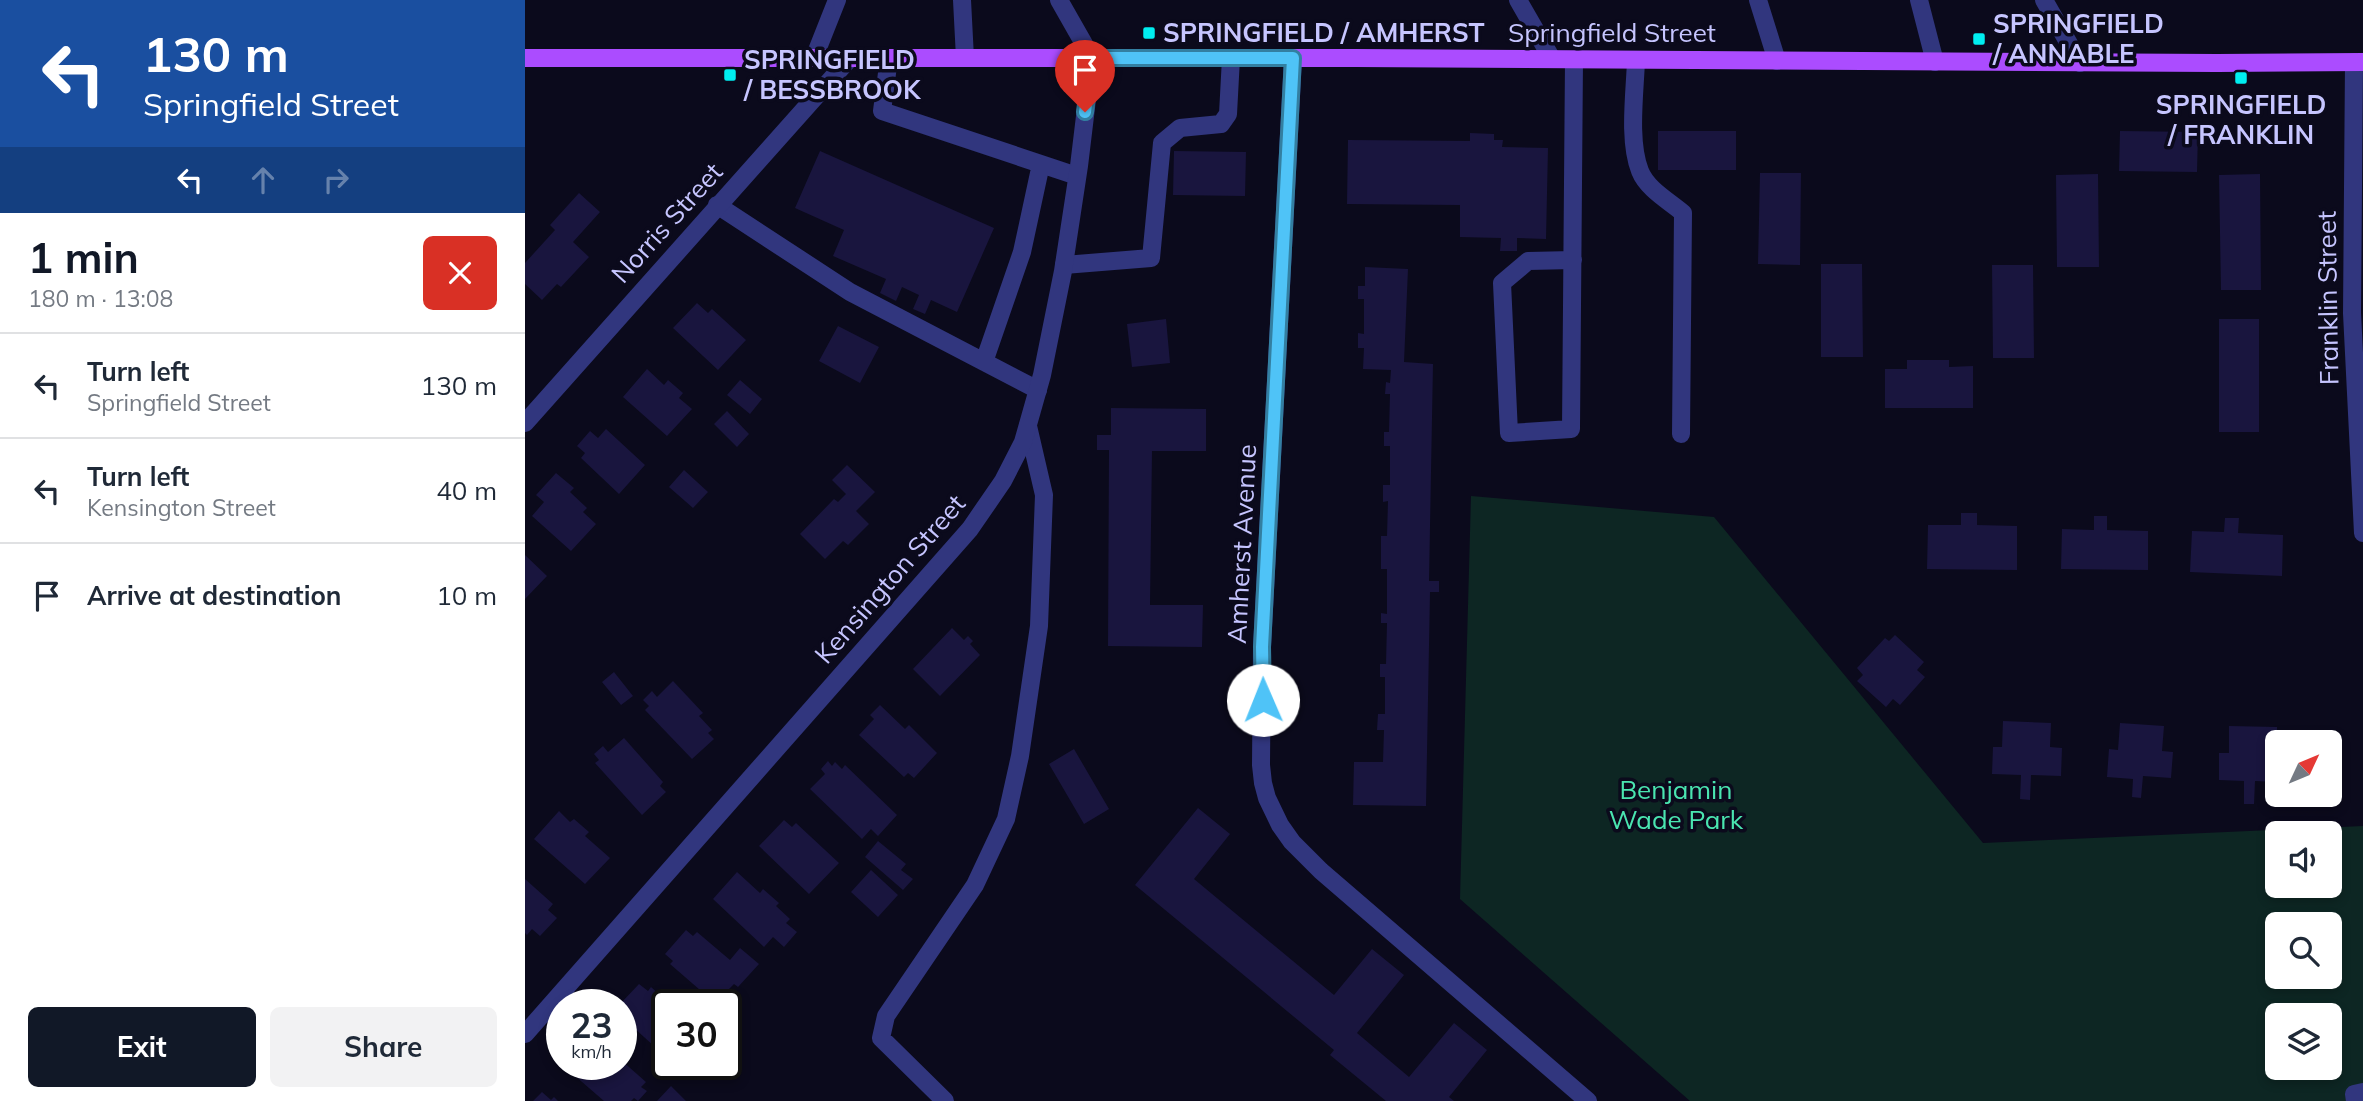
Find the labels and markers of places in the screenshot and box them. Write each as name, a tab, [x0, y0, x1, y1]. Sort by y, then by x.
place label: SPRINGFIELD / ANNABLE	[1992, 7, 2164, 70]
place label: SPRINGFIELD / AMHERST	[1163, 16, 1485, 49]
marker: SPRINGFIELD / AMHERST	[1141, 25, 1157, 41]
marker: SPRINGFIELD / ANNABLE	[1971, 31, 1987, 47]
pin	[1055, 40, 1115, 112]
place label: SPRINGFIELD / BESSBROOK	[743, 43, 922, 106]
marker: SPRINGFIELD / BESSBROOK	[722, 67, 738, 83]
marker: SPRINGFIELD / FRANKLIN	[2233, 70, 2249, 86]
place label: SPRINGFIELD / FRANKLIN	[2156, 88, 2326, 151]

